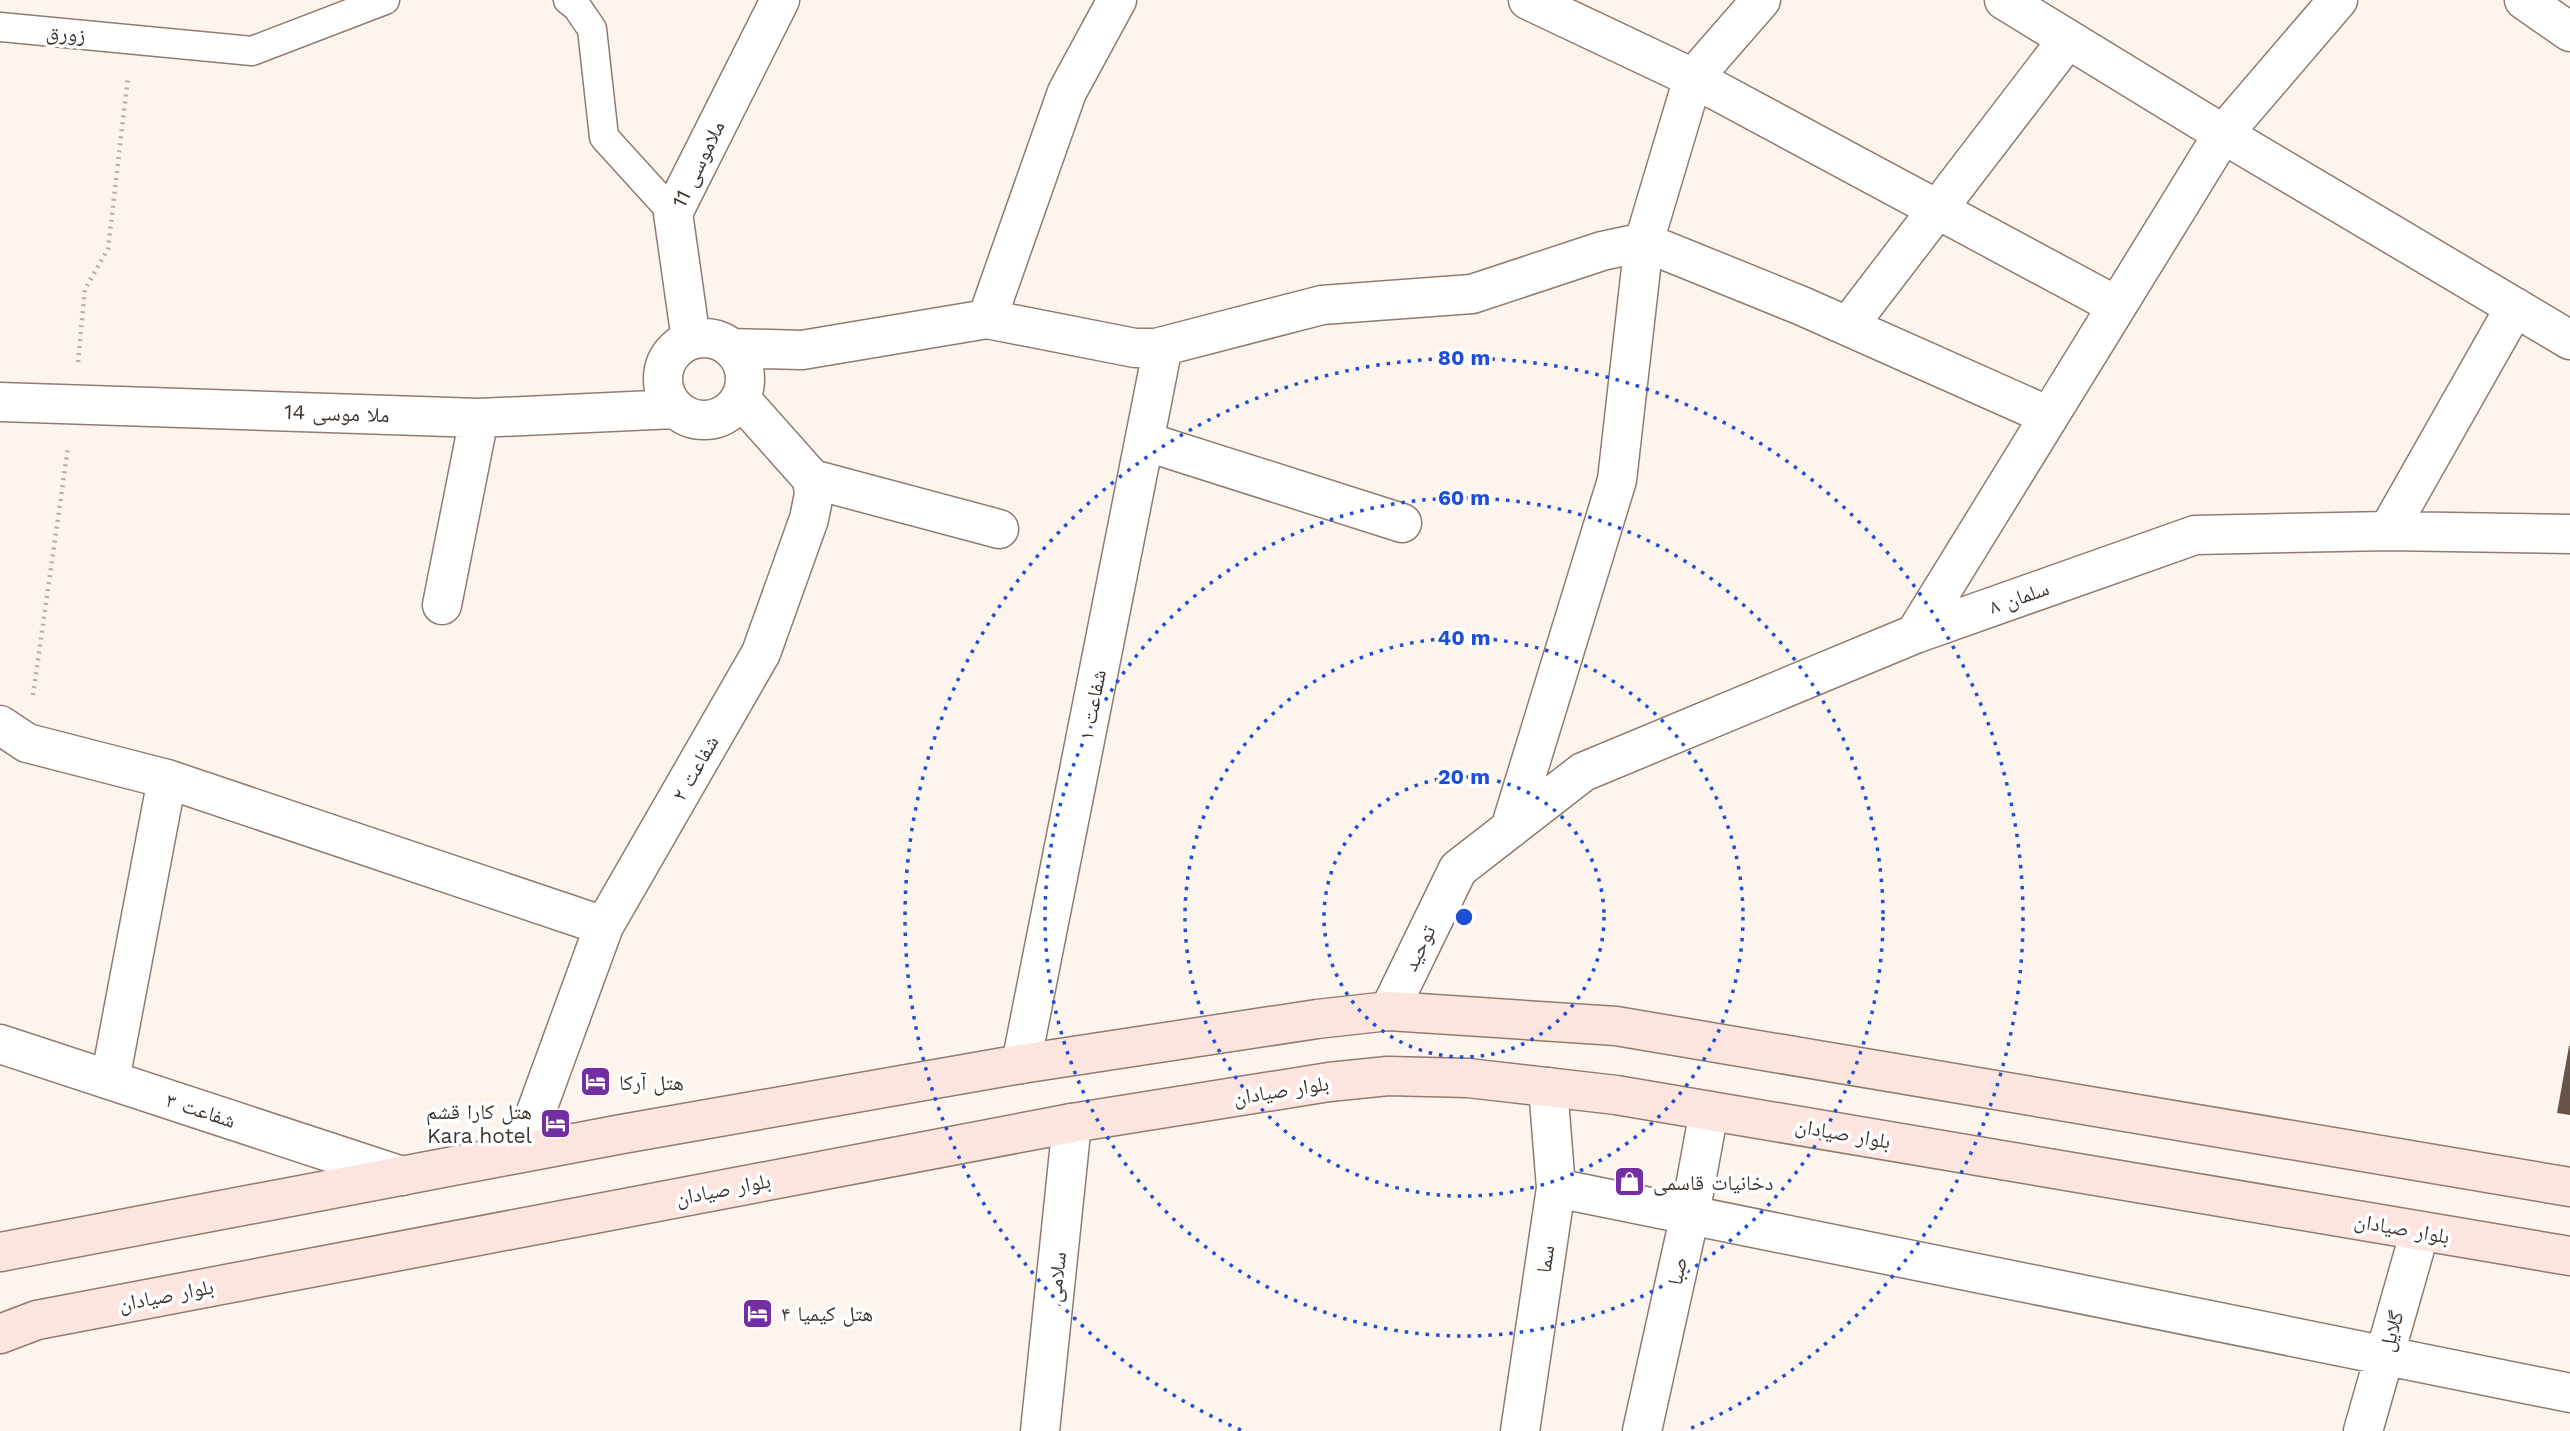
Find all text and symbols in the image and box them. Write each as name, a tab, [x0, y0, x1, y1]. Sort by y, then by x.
street label: زورق	[45, 19, 87, 48]
street label: ملاموسی 11	[666, 116, 731, 212]
text: 80 m	[1438, 345, 1490, 370]
street label: ملا موسی 14	[284, 399, 390, 428]
text: 60 m	[1438, 485, 1490, 510]
street label: سلمان ۸	[1986, 575, 2052, 619]
text: 40 m	[1438, 625, 1490, 650]
street label: شفاعت ۱	[1073, 667, 1111, 743]
street label: شفاعت ۲	[666, 731, 724, 805]
text: 20 m	[1438, 764, 1490, 789]
centre of rings	[1452, 905, 1476, 929]
street label: توحید	[1397, 921, 1441, 975]
hotel icon: هتل آرکا	[579, 1065, 613, 1099]
place label: هتل آرکا	[619, 1070, 684, 1096]
street label: بلوار صیادان	[1231, 1070, 1331, 1110]
street label: شفاعت ۳	[163, 1087, 239, 1133]
place label: هتل کارا قشم Kara hotel	[426, 1099, 533, 1148]
hotel icon: هتل کارا قشم Kara hotel	[538, 1106, 572, 1140]
street label: بلوار صیادان	[1793, 1112, 1893, 1154]
shop icon: دخانیات قاسمی	[1613, 1165, 1647, 1199]
street label: بلوار صیادان	[673, 1168, 773, 1210]
place label: دخانیات قاسمی	[1653, 1170, 1773, 1196]
street label: بلوار صیادان	[2352, 1207, 2452, 1249]
street label: سما	[1531, 1243, 1559, 1275]
street label: سلامی	[1041, 1251, 1072, 1304]
street label: صبا	[1662, 1255, 1692, 1287]
street label: بلوار صیادان	[116, 1274, 216, 1316]
hotel icon: هتل کیمیا ۴	[741, 1296, 775, 1330]
place label: هتل کیمیا ۴	[781, 1301, 873, 1327]
street label: گلایل	[2373, 1308, 2410, 1354]

